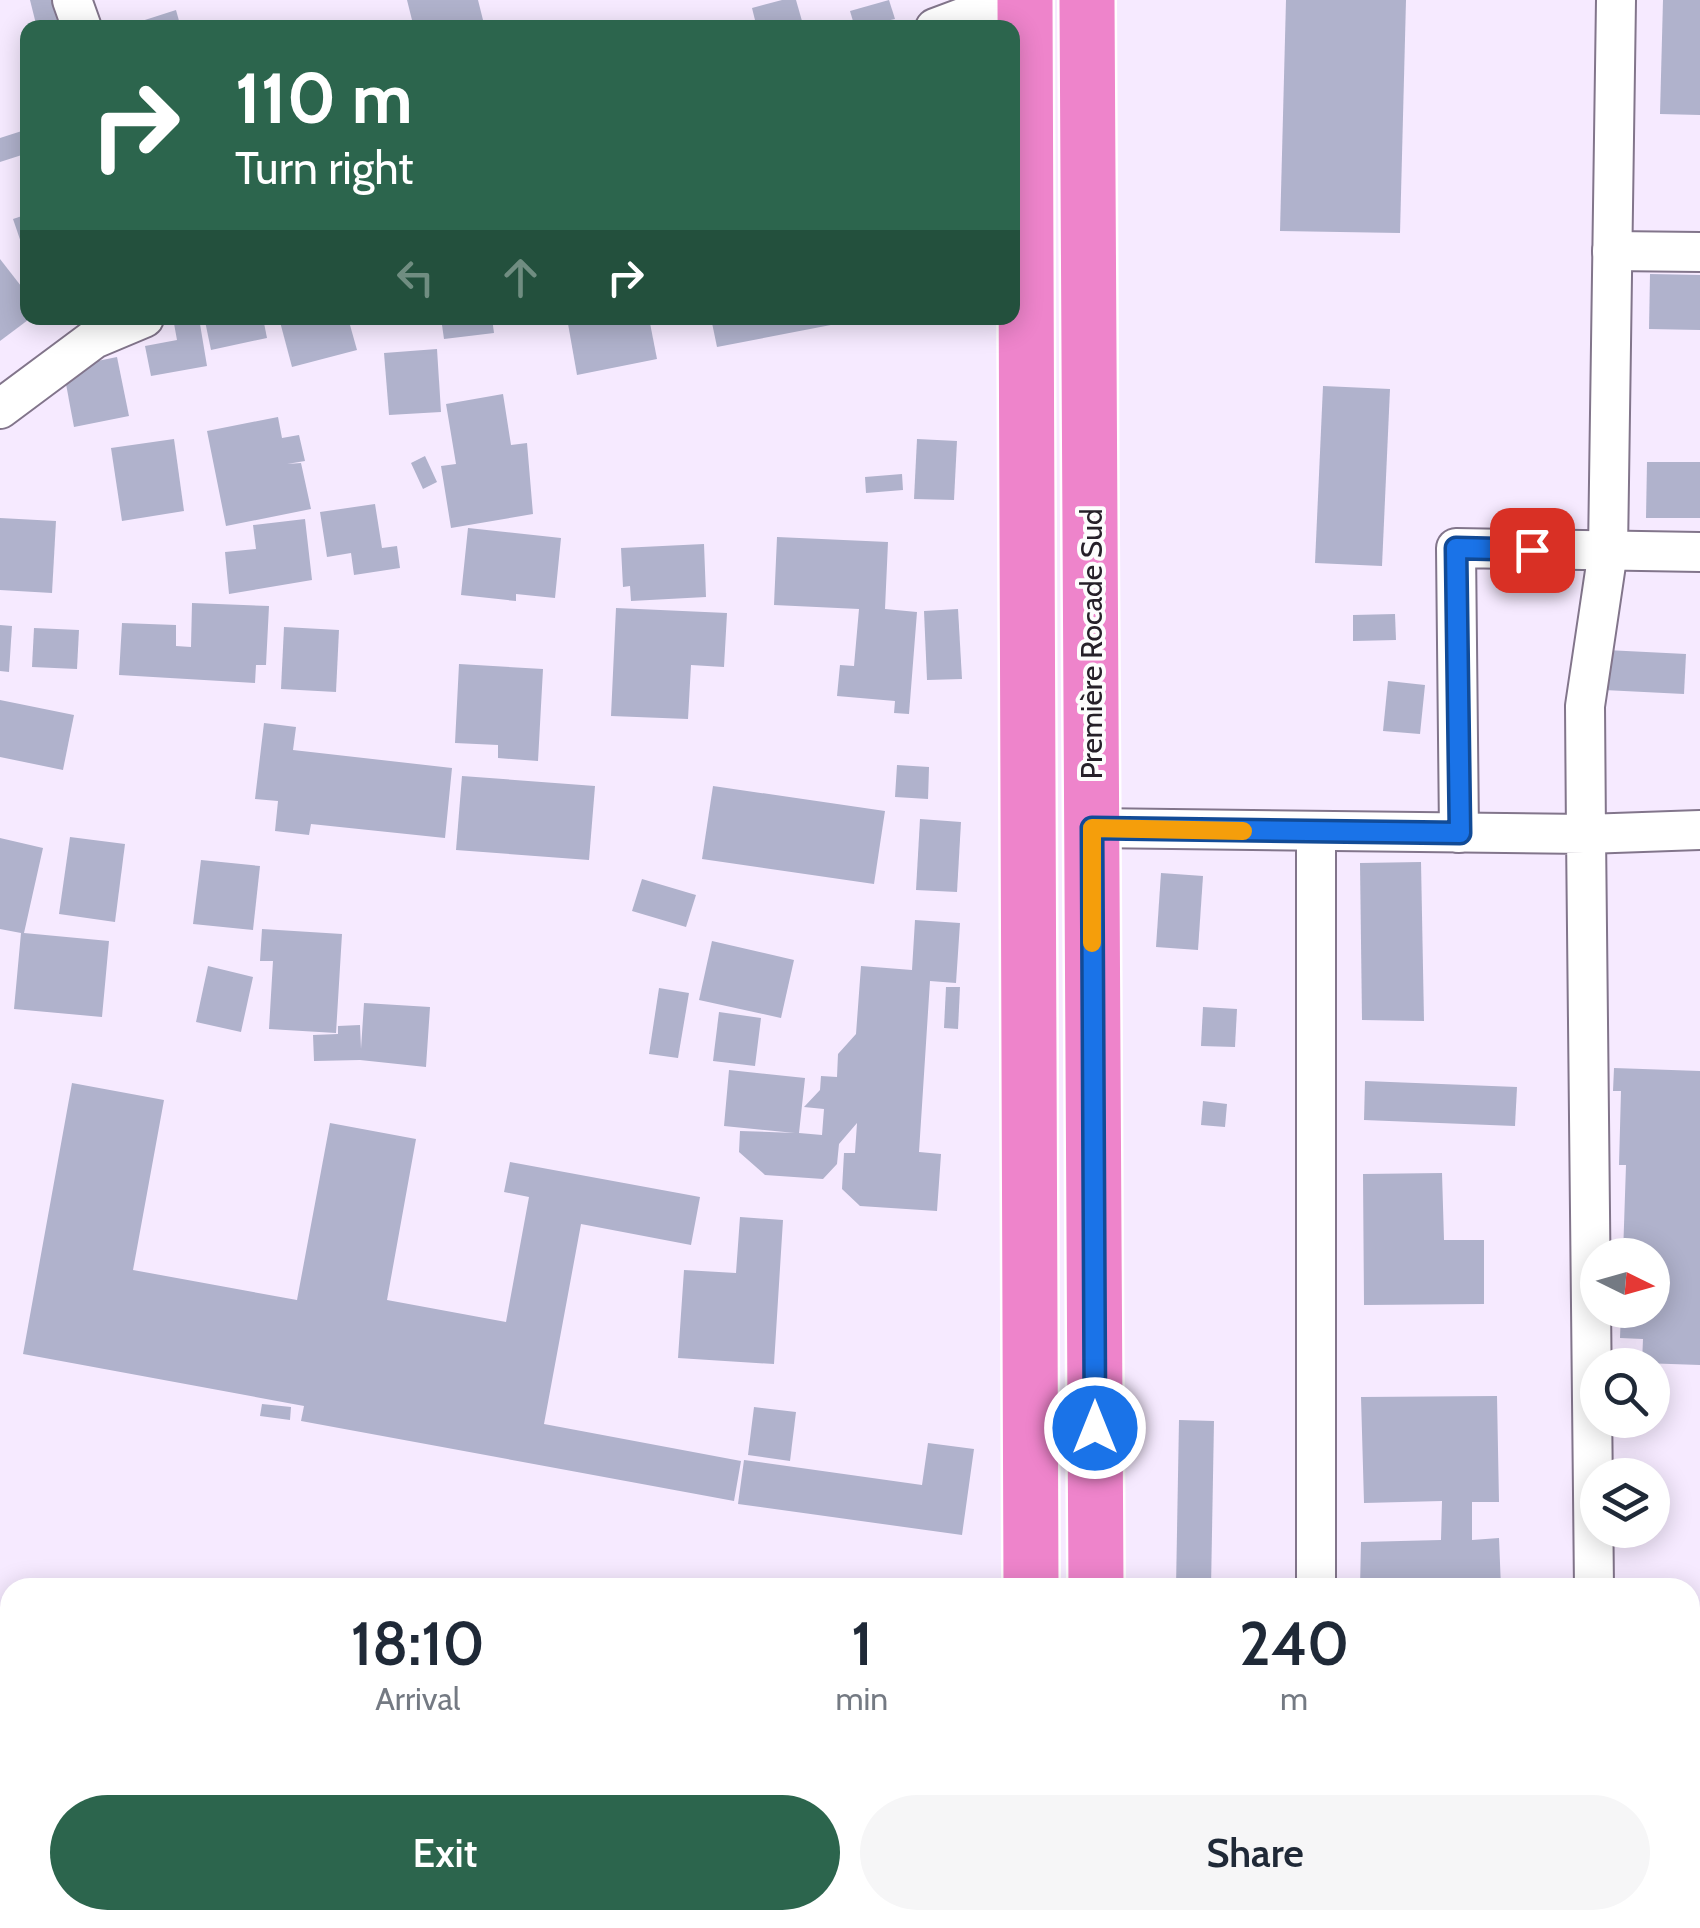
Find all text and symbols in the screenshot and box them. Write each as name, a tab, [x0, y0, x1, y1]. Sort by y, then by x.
text: 110 m	[235, 55, 413, 141]
icon: right	[70, 60, 200, 190]
text: Turn right	[235, 141, 414, 195]
icon: left	[388, 250, 443, 305]
icon: ahead	[493, 250, 548, 305]
icon: right	[598, 250, 653, 305]
street label: Première Rocade Sud	[1073, 508, 1110, 780]
pin	[1490, 508, 1575, 593]
icon: arrive	[1505, 523, 1560, 578]
north arrow	[1580, 1238, 1670, 1328]
map controls	[1580, 1238, 1670, 1548]
button: search	[1580, 1348, 1670, 1438]
position arrow	[1043, 1376, 1147, 1480]
button: layers	[1580, 1458, 1670, 1548]
text: 18:10	[351, 1607, 485, 1680]
text: 1	[851, 1607, 872, 1680]
text: 240	[1239, 1607, 1349, 1680]
text: Arrival	[375, 1679, 460, 1718]
text: min	[835, 1679, 888, 1718]
text: m	[1280, 1679, 1308, 1718]
button: Exit	[50, 1795, 840, 1910]
button: Share	[860, 1795, 1650, 1910]

